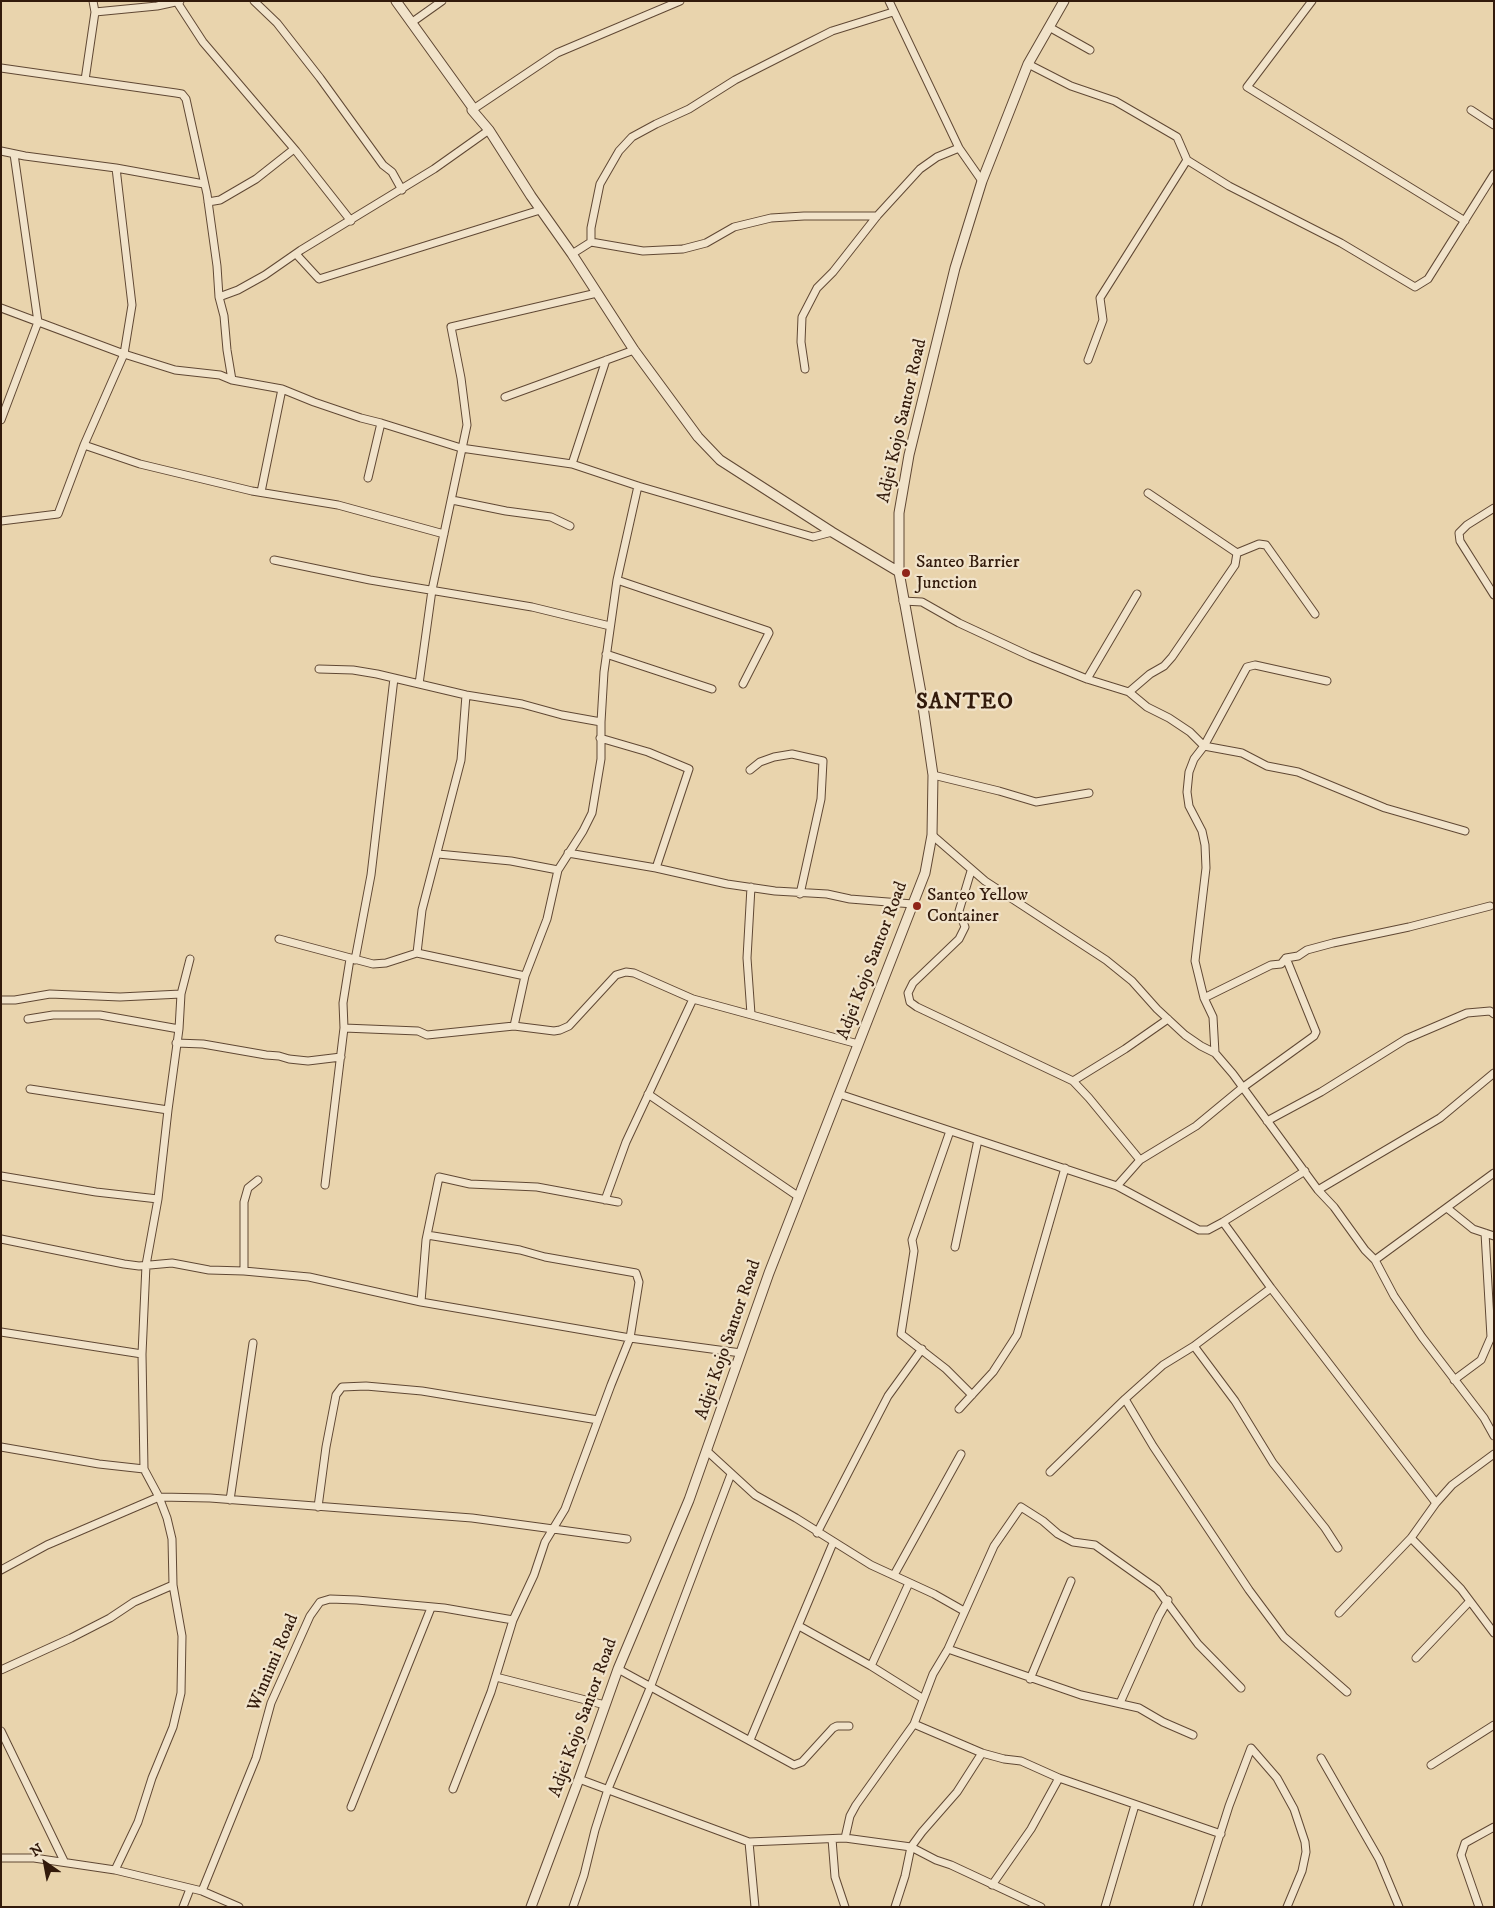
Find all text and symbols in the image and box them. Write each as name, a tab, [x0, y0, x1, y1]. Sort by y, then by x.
street label: Adjei Kojo Santor Road	[874, 337, 932, 505]
place label: Santeo Barrier Junction	[916, 552, 1019, 594]
marker: Santeo Barrier Junction	[900, 567, 912, 579]
district label: SANTEO	[916, 690, 1014, 716]
street label: Adjei Kojo Santor Road	[833, 879, 913, 1043]
place label: Santeo Yellow Container	[927, 885, 1028, 928]
marker: Santeo Yellow Container	[911, 900, 923, 912]
street label: Adjei Kojo Santor Road	[692, 1257, 766, 1423]
street label: Winnimi Road	[244, 1611, 304, 1715]
street label: Adjei Kojo Santor Road	[545, 1636, 623, 1800]
north arrow	[20, 1838, 70, 1888]
text: N	[27, 1840, 47, 1861]

